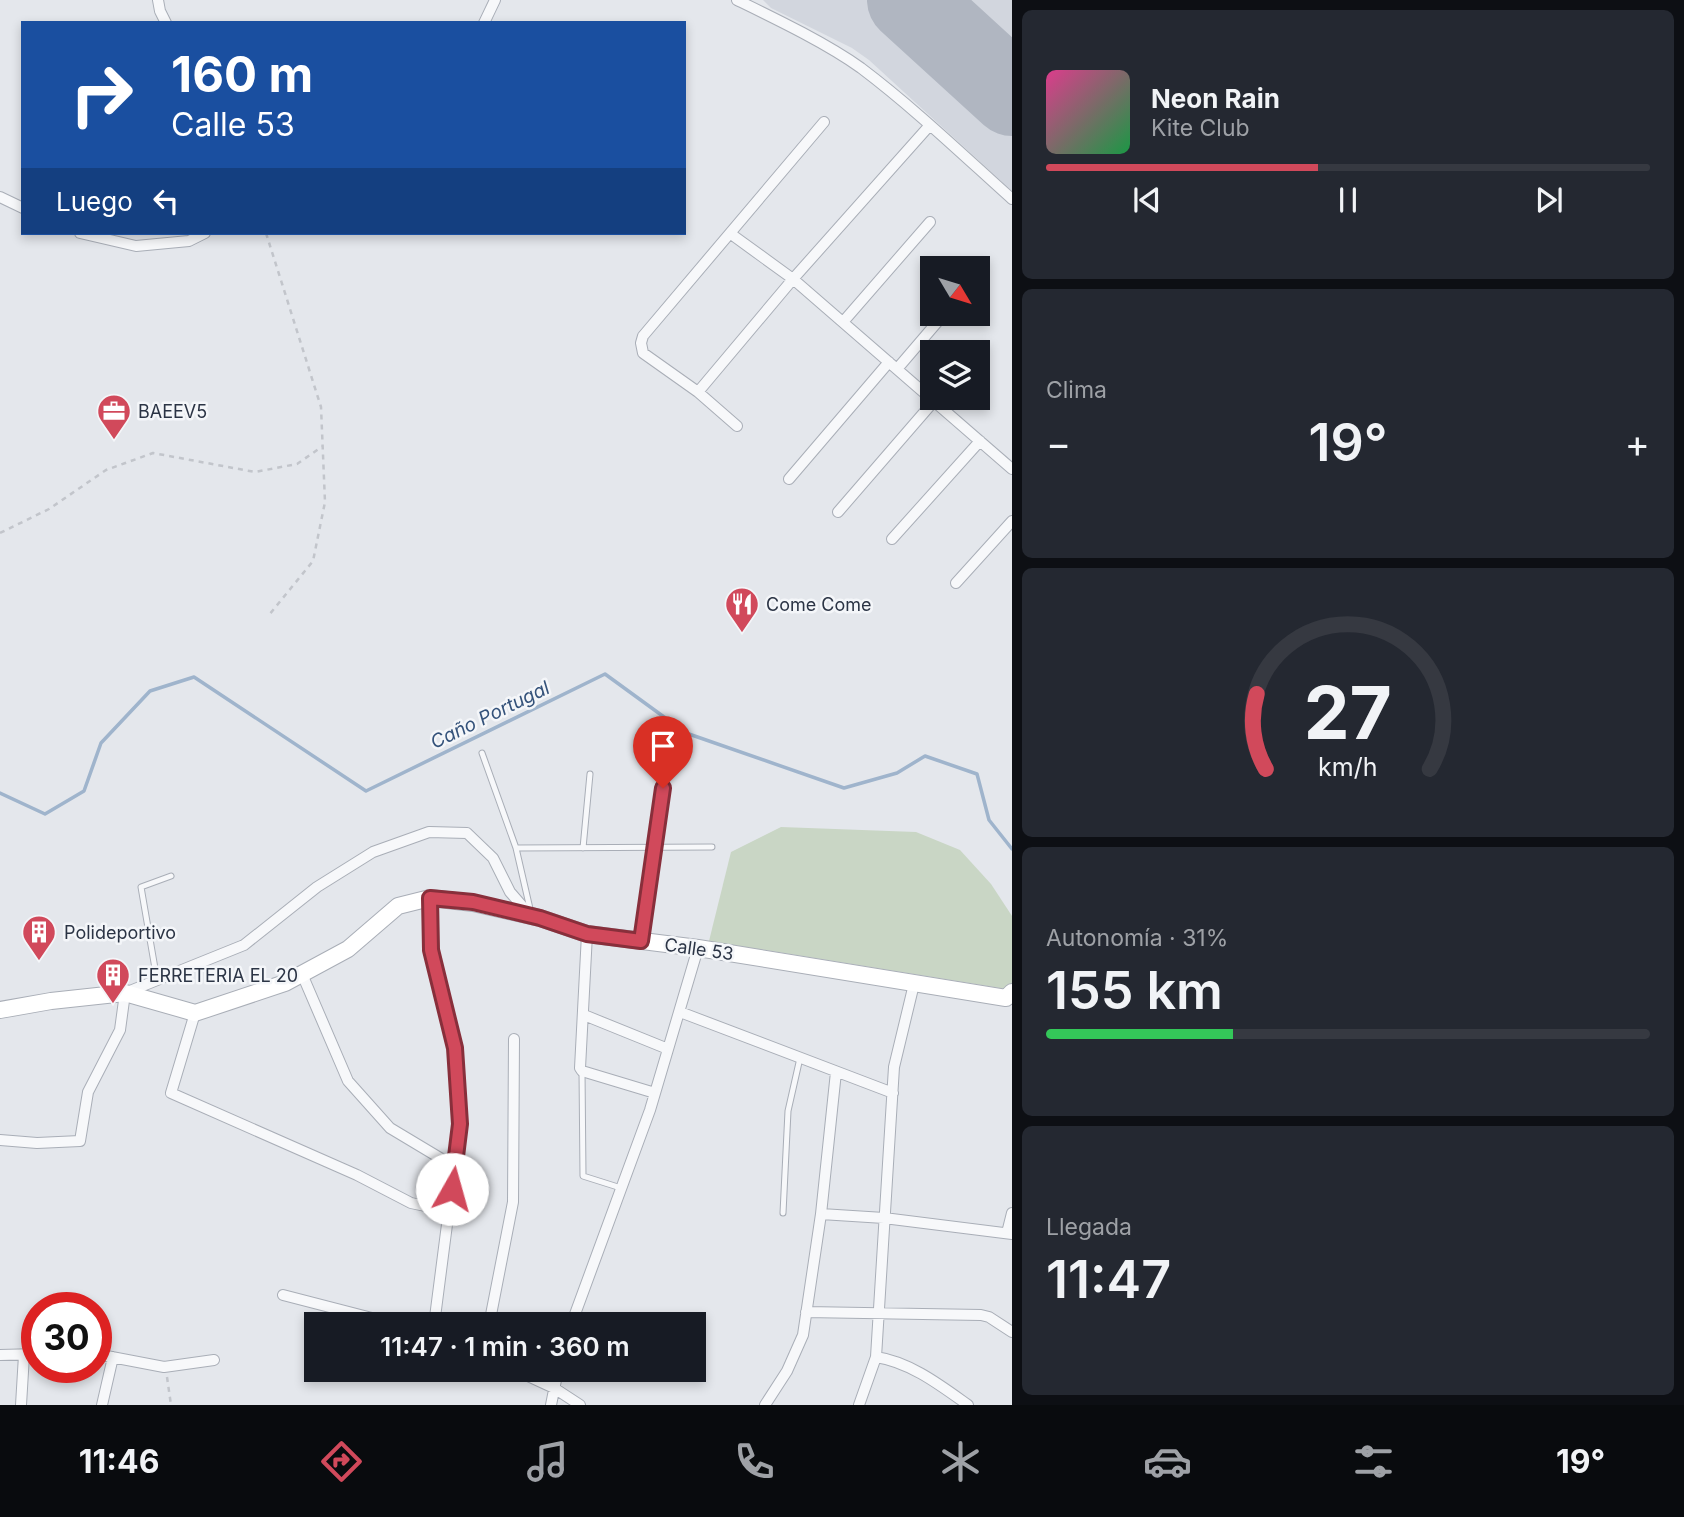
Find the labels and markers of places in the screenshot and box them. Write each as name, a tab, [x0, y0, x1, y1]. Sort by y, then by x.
office icon: BAEEV5	[95, 392, 133, 441]
place label: BAEEV5	[138, 401, 207, 422]
restaurant icon: Come Come	[723, 585, 761, 634]
place label: Come Come	[766, 594, 871, 615]
pin	[633, 716, 693, 788]
building icon: Polideportivo	[20, 913, 58, 962]
place label: Polideportivo	[64, 922, 176, 943]
building icon: FERRETERIA EL 20	[94, 956, 132, 1005]
place label: FERRETERIA EL 20	[138, 965, 298, 986]

